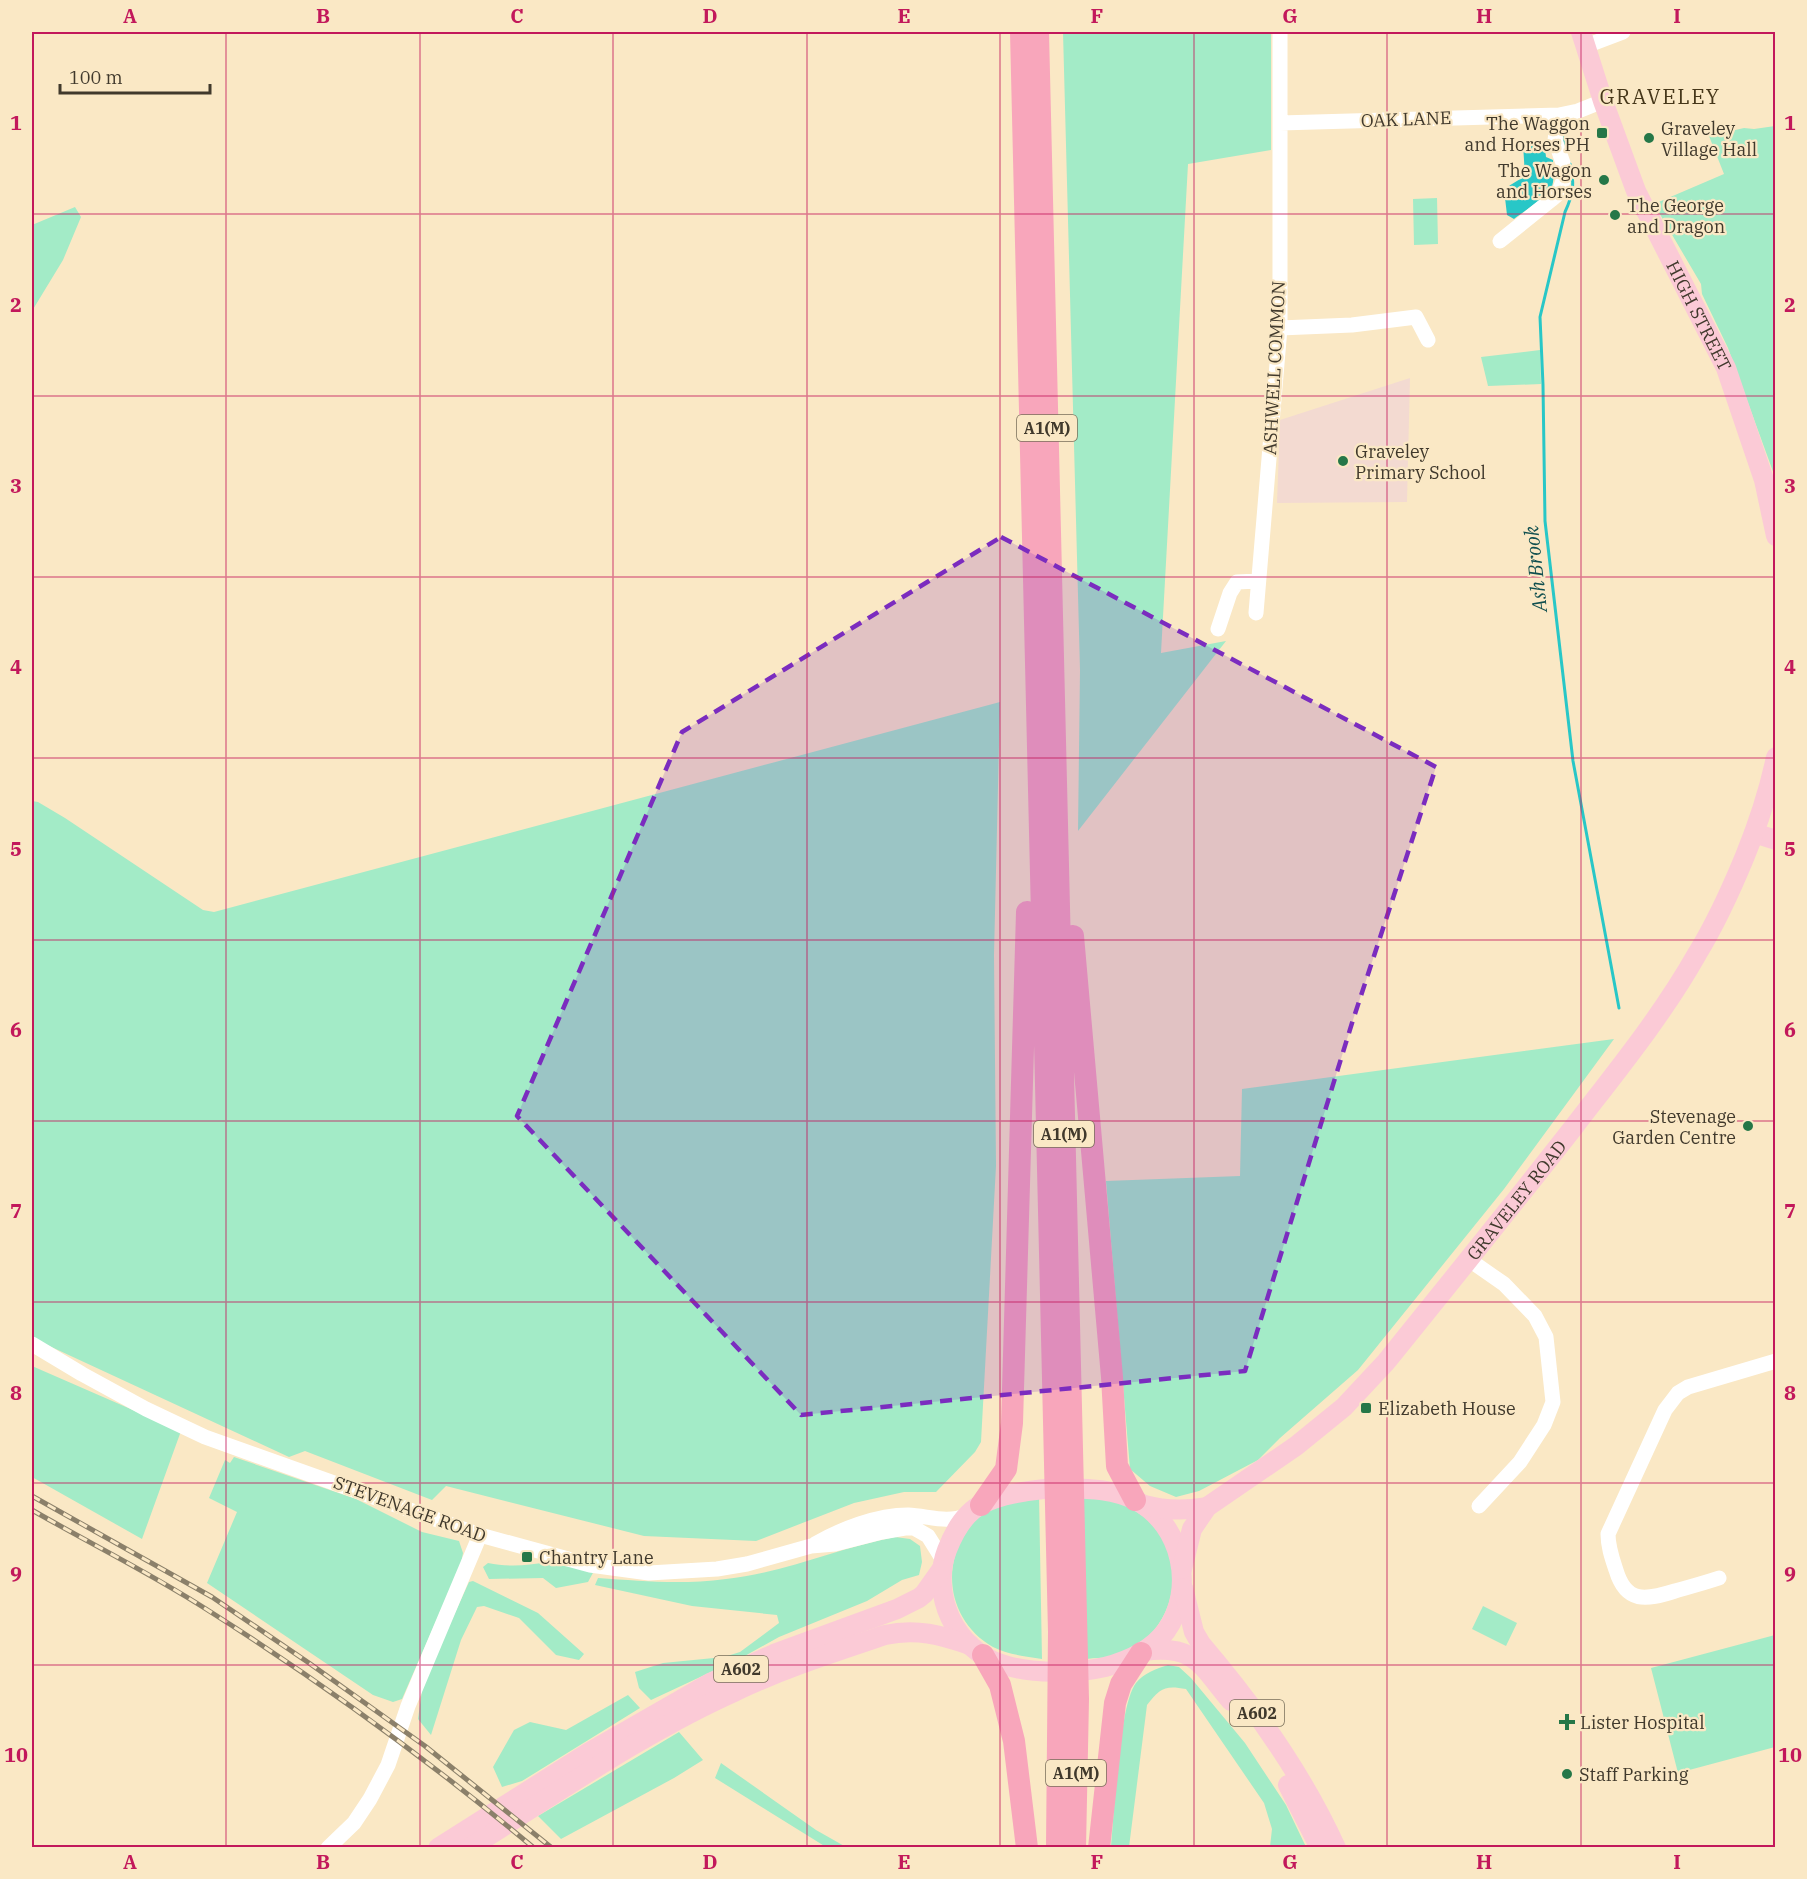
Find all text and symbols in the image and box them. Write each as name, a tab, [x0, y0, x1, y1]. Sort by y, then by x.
text: A	[123, 2, 137, 29]
text: B	[316, 2, 330, 29]
text: C	[510, 2, 524, 29]
text: D	[702, 2, 718, 29]
text: E	[897, 2, 911, 29]
text: F	[1091, 2, 1103, 29]
text: G	[1282, 2, 1298, 29]
text: H	[1476, 2, 1492, 29]
text: I	[1673, 2, 1681, 29]
scale bar	[60, 57, 210, 95]
text: 100 m	[69, 66, 123, 89]
district label: GRAVELEY	[1599, 82, 1721, 110]
street label: OAK LANE	[1360, 106, 1452, 132]
text: 1	[10, 109, 22, 136]
text: 1	[1784, 109, 1796, 136]
place label: The Waggon and Horses PH	[1464, 112, 1590, 156]
place label: Graveley Village Hall	[1661, 117, 1757, 161]
marker: The Waggon and Horses PH	[1595, 126, 1609, 140]
marker: Graveley Village Hall	[1642, 131, 1656, 145]
place label: The Wagon and Horses	[1496, 159, 1592, 203]
marker: The Wagon and Horses	[1597, 173, 1611, 187]
place label: The George and Dragon	[1627, 194, 1725, 238]
marker: The George and Dragon	[1608, 208, 1622, 222]
street label: HIGH STREET	[1662, 256, 1737, 375]
street label: ASHWELL COMMON	[1258, 280, 1290, 456]
text: 2	[10, 291, 22, 318]
text: 2	[1784, 291, 1796, 318]
road number: A1(M)	[1017, 415, 1077, 441]
place label: Graveley Primary School	[1355, 440, 1486, 484]
marker: Graveley Primary School	[1336, 454, 1350, 468]
text: 3	[10, 472, 22, 499]
text: 3	[1784, 472, 1796, 499]
water label: Ash Brook	[1517, 524, 1553, 616]
text: 4	[10, 653, 22, 680]
text: 4	[1784, 653, 1796, 680]
text: 5	[10, 835, 22, 862]
text: 5	[1784, 835, 1796, 862]
text: 6	[10, 1016, 22, 1043]
text: 6	[1784, 1016, 1796, 1043]
place label: Stevenage Garden Centre	[1612, 1105, 1736, 1149]
marker: Stevenage Garden Centre	[1741, 1119, 1755, 1133]
road number: A1(M)	[1034, 1121, 1094, 1147]
street label: GRAVELEY ROAD	[1461, 1135, 1571, 1265]
text: 7	[10, 1197, 22, 1224]
text: 7	[1784, 1197, 1796, 1224]
text: 8	[10, 1379, 22, 1406]
text: 8	[1784, 1379, 1796, 1406]
place label: Elizabeth House	[1378, 1397, 1516, 1420]
marker: Elizabeth House	[1359, 1401, 1373, 1415]
street label: STEVENAGE ROAD	[331, 1471, 489, 1547]
place label: Chantry Lane	[539, 1546, 654, 1569]
marker: Chantry Lane	[520, 1550, 534, 1564]
text: 9	[10, 1560, 22, 1587]
text: 9	[1784, 1560, 1796, 1587]
road number: A602	[714, 1656, 768, 1682]
road number: A602	[1230, 1700, 1284, 1726]
place label: Lister Hospital	[1580, 1711, 1705, 1734]
marker: Lister Hospital	[1558, 1713, 1576, 1731]
text: 10	[4, 1741, 28, 1768]
text: 10	[1778, 1741, 1802, 1768]
road number: A1(M)	[1046, 1760, 1106, 1786]
place label: Staff Parking	[1579, 1763, 1689, 1786]
marker: Staff Parking	[1560, 1767, 1574, 1781]
text: A	[123, 1848, 137, 1875]
text: B	[316, 1848, 330, 1875]
text: C	[510, 1848, 524, 1875]
text: D	[702, 1848, 718, 1875]
text: E	[897, 1848, 911, 1875]
text: F	[1091, 1848, 1103, 1875]
text: G	[1282, 1848, 1298, 1875]
text: H	[1476, 1848, 1492, 1875]
text: I	[1673, 1848, 1681, 1875]

